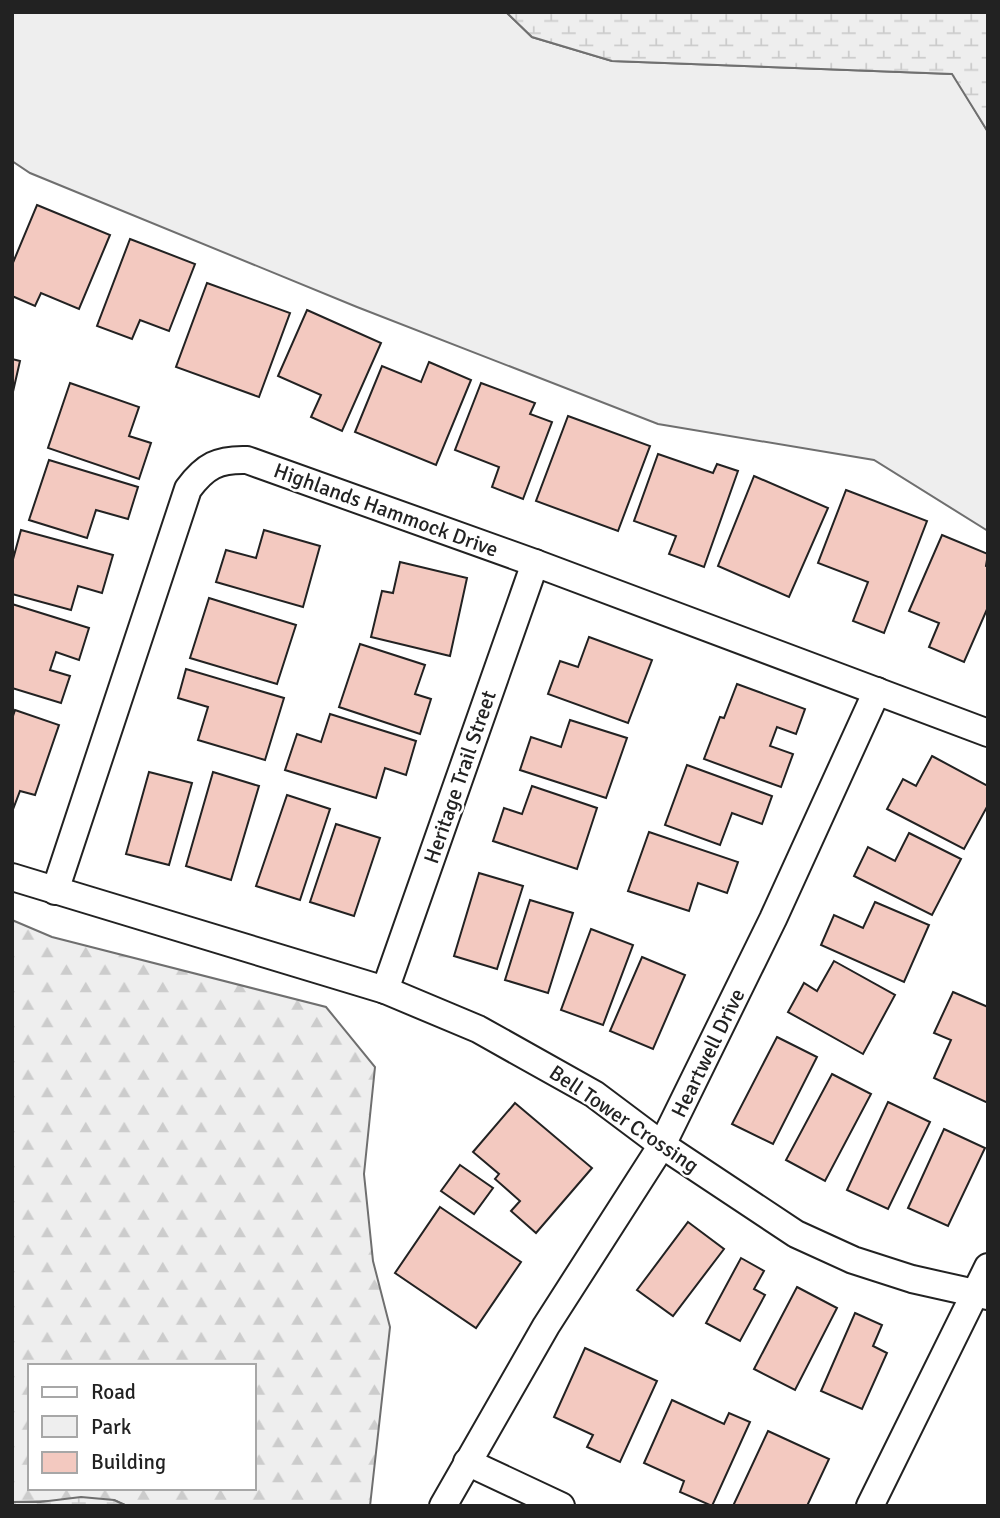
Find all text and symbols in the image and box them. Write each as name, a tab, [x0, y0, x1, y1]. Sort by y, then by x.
street label: Highlands Hammock Drive	[270, 457, 502, 563]
street label: Heritage Trail Street	[418, 687, 502, 867]
street label: Heartwell Drive	[666, 984, 750, 1122]
street label: Bell Tower Crossing	[544, 1059, 704, 1179]
legend	[28, 1364, 256, 1490]
text: Road	[91, 1379, 136, 1405]
text: Park	[91, 1414, 132, 1440]
text: Building	[91, 1449, 166, 1475]

